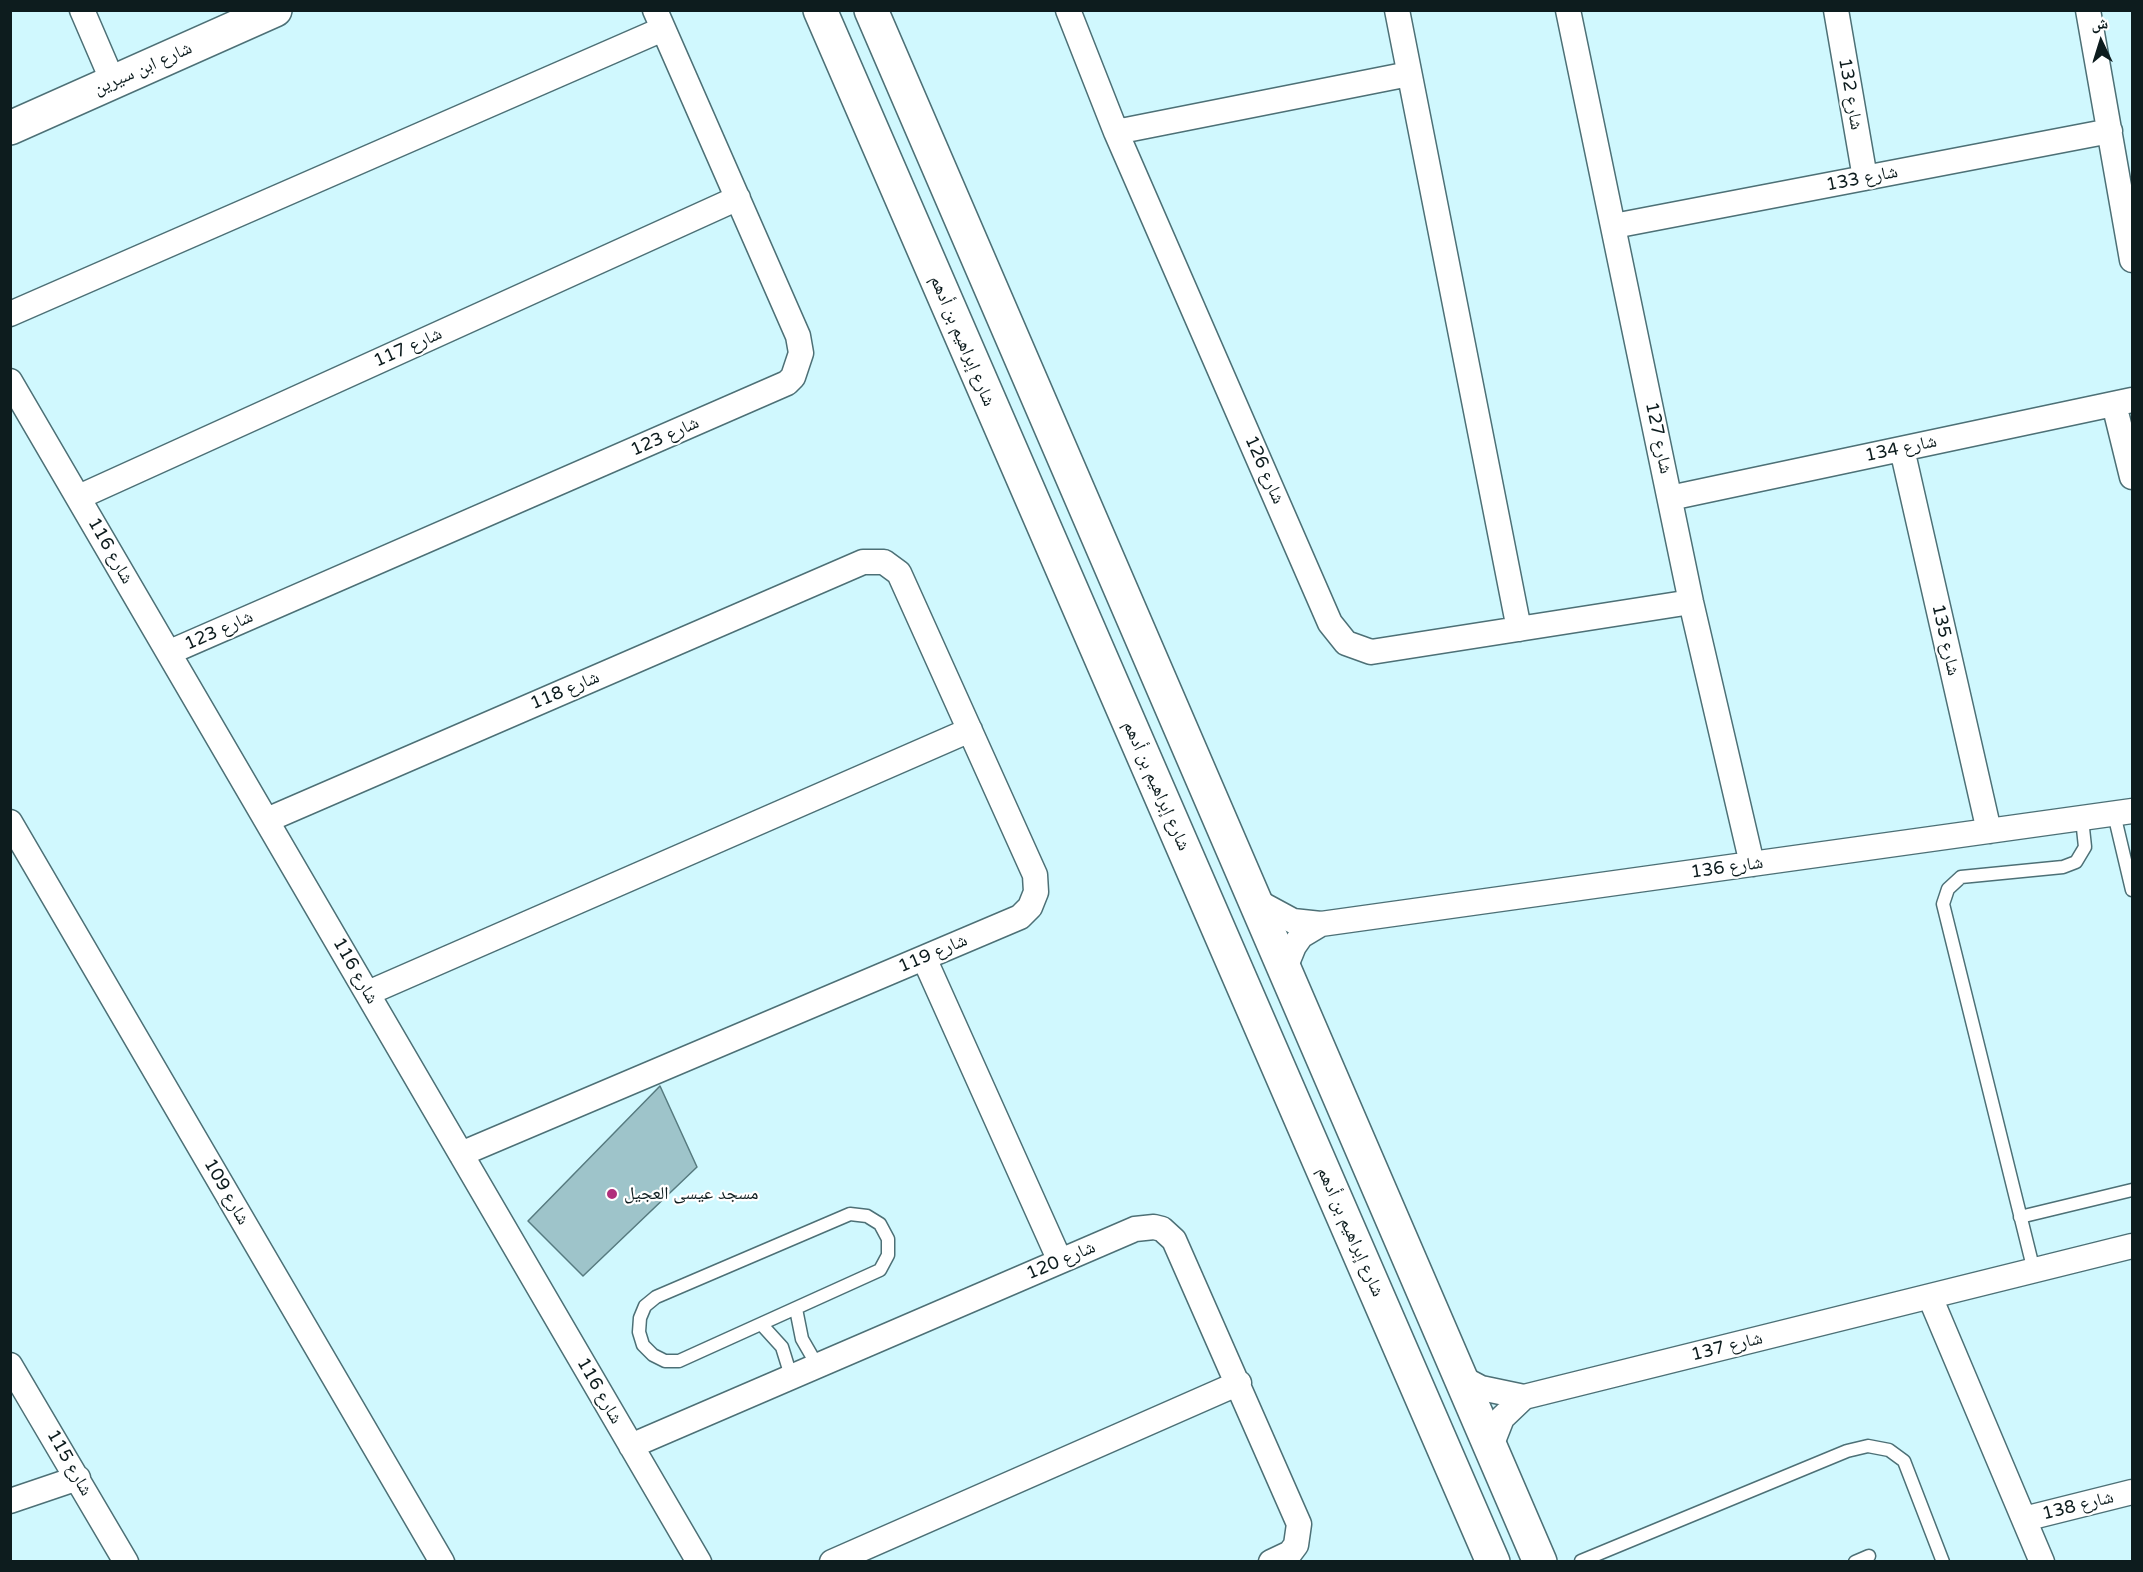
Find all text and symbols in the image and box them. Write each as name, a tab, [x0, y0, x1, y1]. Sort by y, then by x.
north arrow	[2071, 12, 2131, 72]
text: ش	[2091, 13, 2109, 35]
street label: شارع ابن سيرين	[90, 38, 196, 100]
street label: شارع 132	[1833, 56, 1867, 132]
street label: شارع 133	[1824, 161, 1900, 197]
street label: شارع إبراهيم بن أدهم	[925, 272, 999, 410]
street label: شارع 117	[370, 323, 446, 373]
street label: شارع 127	[1640, 400, 1676, 476]
street label: شارع 123	[627, 412, 703, 462]
street label: شارع 134	[1863, 431, 1939, 467]
street label: شارع 126	[1239, 432, 1289, 508]
street label: شارع 116	[82, 514, 138, 588]
street label: شارع 135	[1926, 602, 1964, 678]
street label: شارع 123	[181, 606, 257, 656]
street label: شارع 118	[527, 667, 603, 715]
street label: شارع إبراهيم بن أدهم	[1118, 718, 1194, 854]
street label: شارع 136	[1689, 852, 1765, 884]
street label: شارع 119	[895, 930, 971, 978]
street label: شارع 116	[327, 934, 383, 1008]
street label: شارع 109	[198, 1155, 254, 1229]
street label: شارع إبراهيم بن أدهم	[1312, 1164, 1388, 1300]
place label: مسجد عيسى العجيل	[624, 1183, 759, 1205]
marker: مسجد عيسى العجيل	[605, 1187, 619, 1201]
street label: شارع 120	[1023, 1237, 1099, 1285]
street label: شارع 137	[1689, 1328, 1765, 1366]
street label: شارع 116	[571, 1354, 627, 1428]
street label: شارع 115	[41, 1426, 97, 1500]
street label: شارع 138	[2040, 1487, 2116, 1525]

